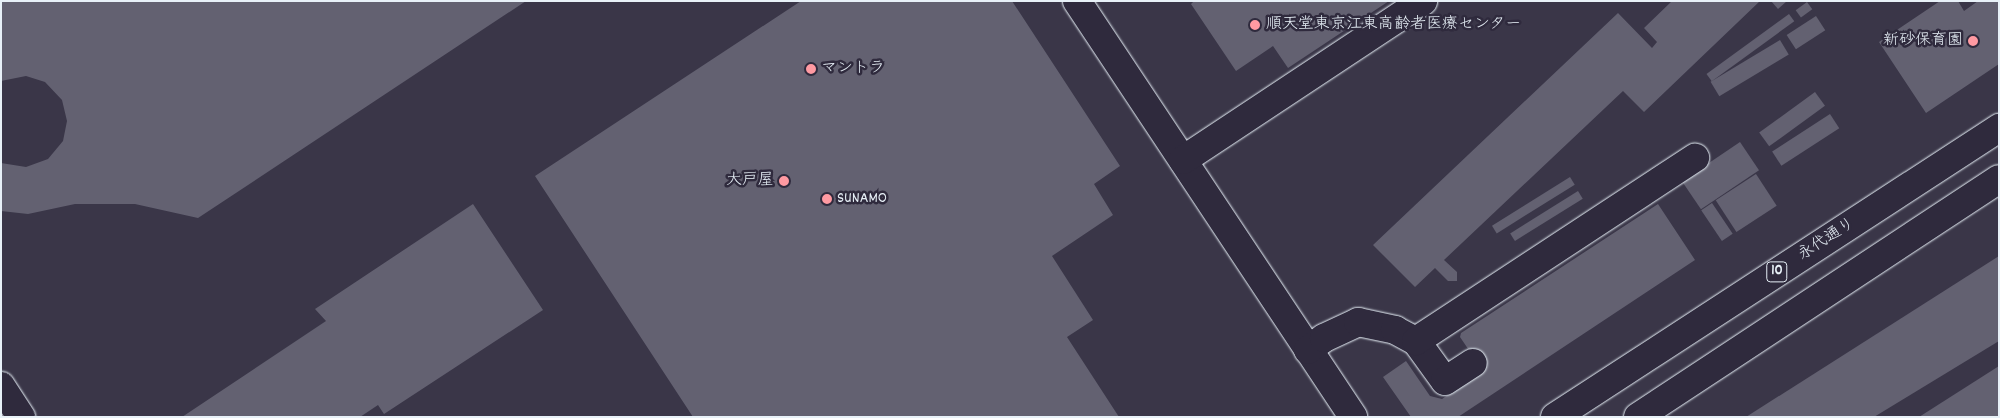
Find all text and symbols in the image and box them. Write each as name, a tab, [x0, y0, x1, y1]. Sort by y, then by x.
place label: 順天堂東京江東高齢者医療センター	[1266, 15, 1522, 35]
marker: 順天堂東京江東高齢者医療センター	[1248, 18, 1262, 32]
place label: 新砂保育園	[1883, 31, 1963, 51]
marker: 新砂保育園	[1967, 35, 1979, 47]
place label: マントラ	[821, 59, 885, 79]
marker: マントラ	[805, 63, 817, 75]
place label: 大戸屋	[726, 171, 774, 191]
marker: 大戸屋	[778, 175, 790, 187]
place label: SUNAMO	[837, 189, 887, 209]
marker: SUNAMO	[821, 193, 833, 205]
street label: 永代通り	[1795, 215, 1859, 265]
road number: 10	[1766, 260, 1788, 284]

